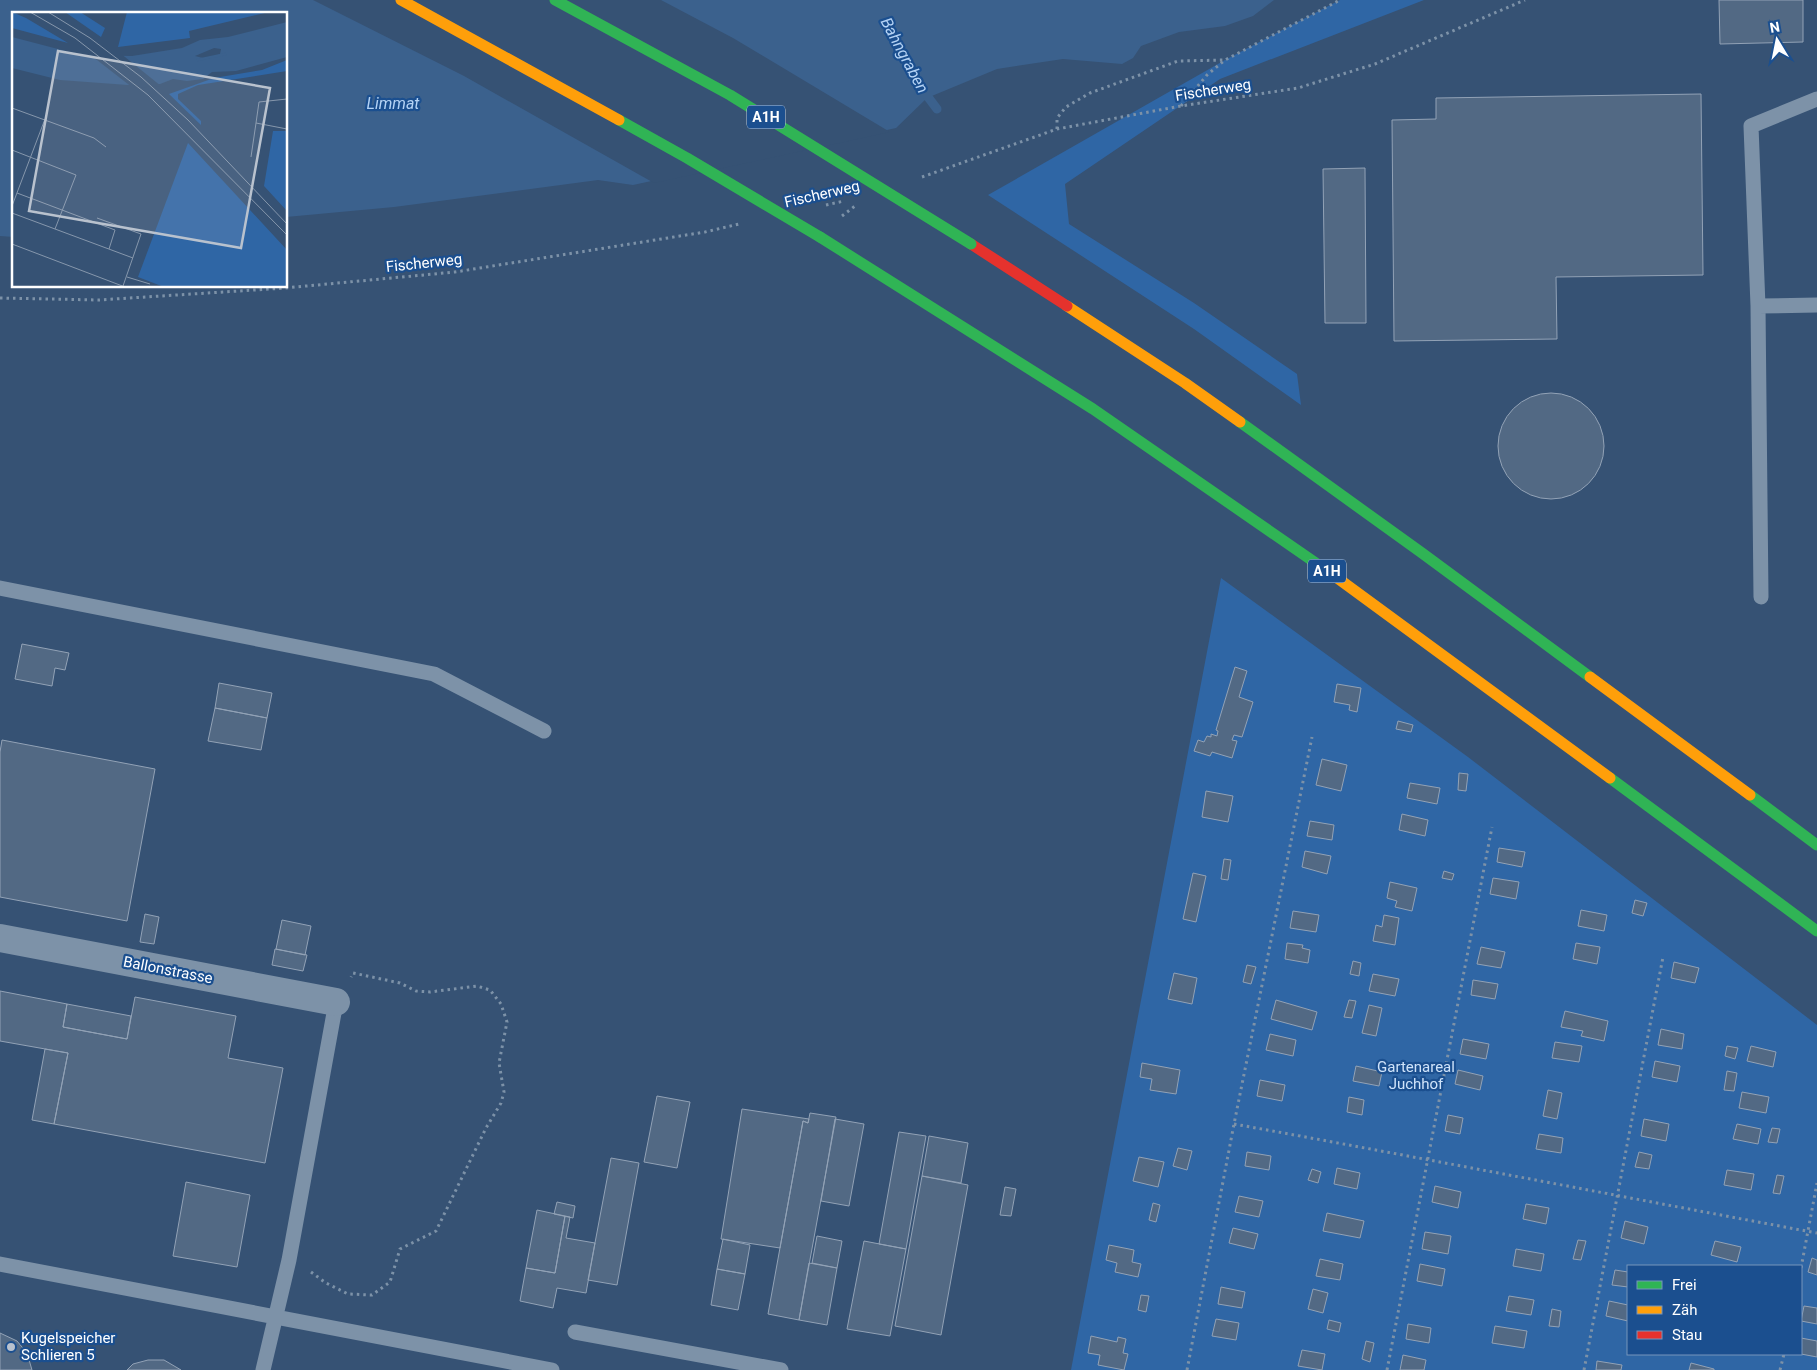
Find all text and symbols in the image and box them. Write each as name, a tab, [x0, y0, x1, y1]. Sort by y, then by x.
inset map	[12, 12, 288, 288]
water label: Bahngraben	[877, 14, 932, 96]
north arrow	[1752, 15, 1802, 65]
text: N	[1768, 18, 1781, 36]
street label: Fischerweg	[1174, 75, 1252, 105]
water label: Limmat	[367, 94, 420, 113]
road number: A1H	[747, 105, 785, 128]
street label: Fischerweg	[783, 177, 861, 211]
street label: Fischerweg	[385, 250, 463, 276]
road number: A1H	[1308, 560, 1346, 582]
street label: Ballonstrasse	[122, 953, 214, 987]
park label: Gartenareal Juchhof	[1377, 1058, 1455, 1093]
legend	[1627, 1265, 1802, 1355]
text: Frei	[1672, 1276, 1697, 1294]
text: Zäh	[1672, 1301, 1697, 1319]
text: Stau	[1672, 1326, 1702, 1344]
place label: Kugelspeicher Schlieren 5	[21, 1329, 115, 1364]
marker: Kugelspeicher Schlieren 5	[5, 1341, 17, 1353]

